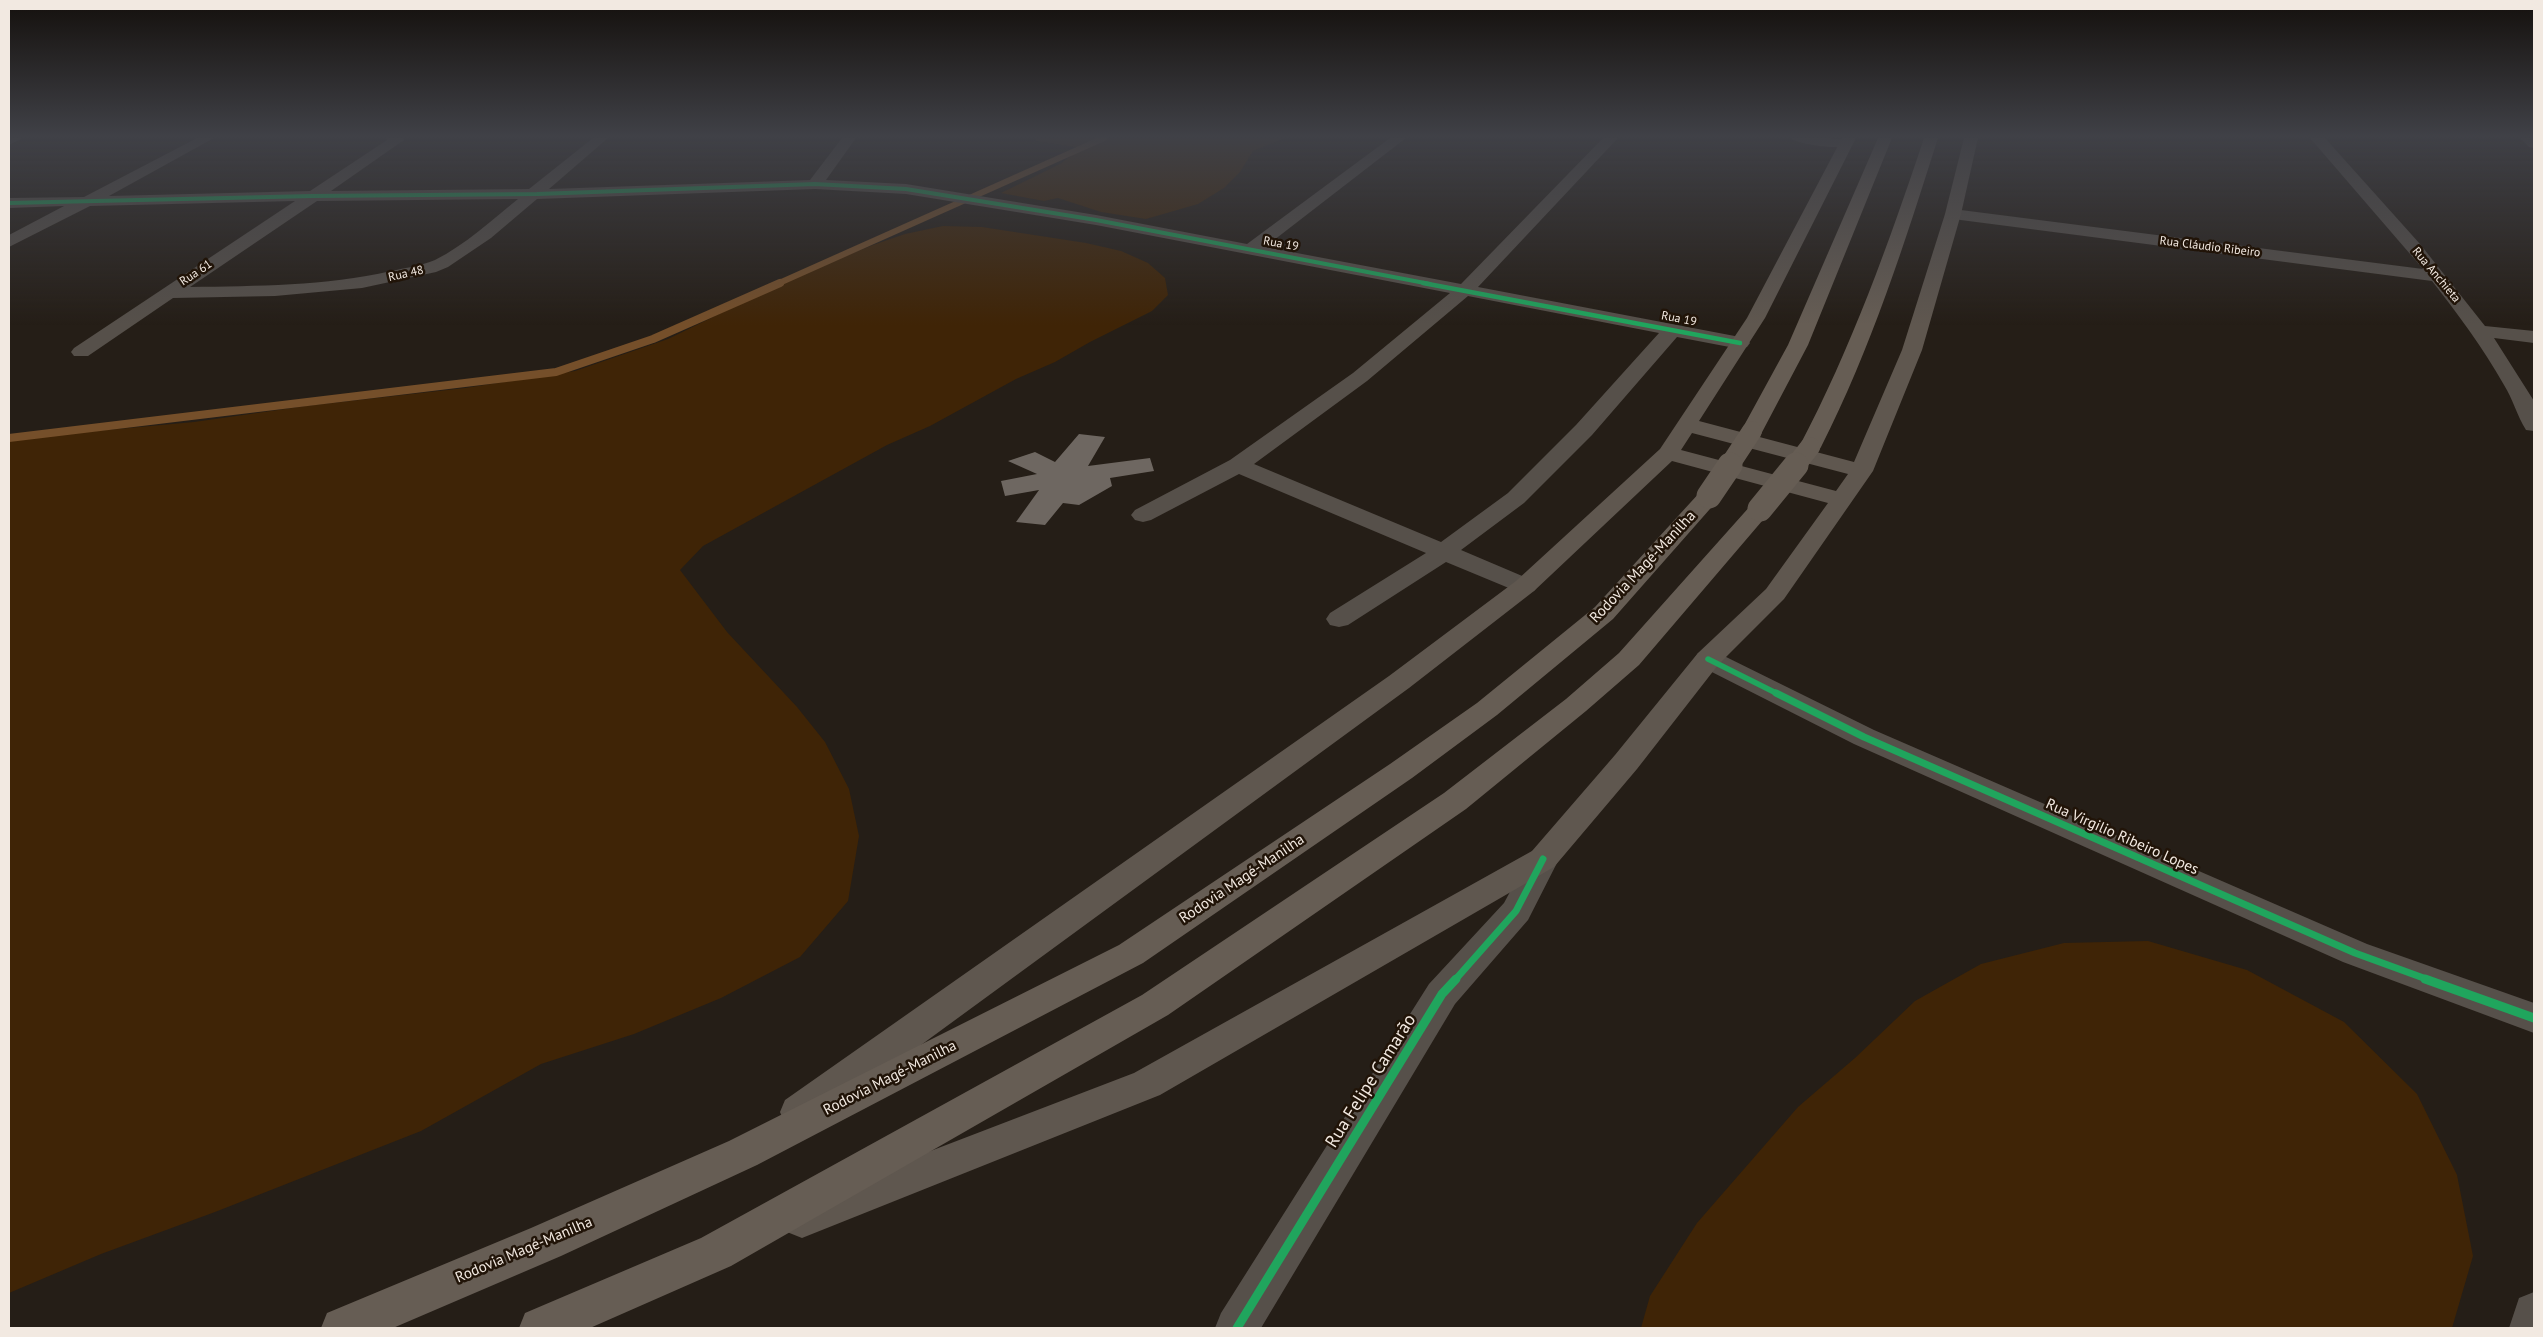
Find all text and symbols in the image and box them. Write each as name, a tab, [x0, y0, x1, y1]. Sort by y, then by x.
street label: Rua 19	[1262, 234, 1300, 254]
street label: Rua Cláudio Ribeiro	[2159, 234, 2261, 260]
street label: Rua Anchieta	[2409, 245, 2463, 305]
street label: Rua 61	[177, 257, 215, 289]
street label: Rua 48	[387, 263, 425, 285]
street label: Rua 19	[1660, 309, 1698, 329]
street label: Rodovia Magé-Manilha	[1586, 507, 1700, 627]
street label: Rua Virgilio Ribeiro Lopes	[2043, 795, 2201, 879]
street label: Rodovia Magé-Manilha	[1176, 830, 1308, 928]
street label: Rua Felipe Camarão	[1321, 1010, 1421, 1152]
street label: Rodovia Magé-Manilha	[821, 1037, 959, 1119]
street label: Rodovia Magé-Manilha	[453, 1213, 595, 1287]

